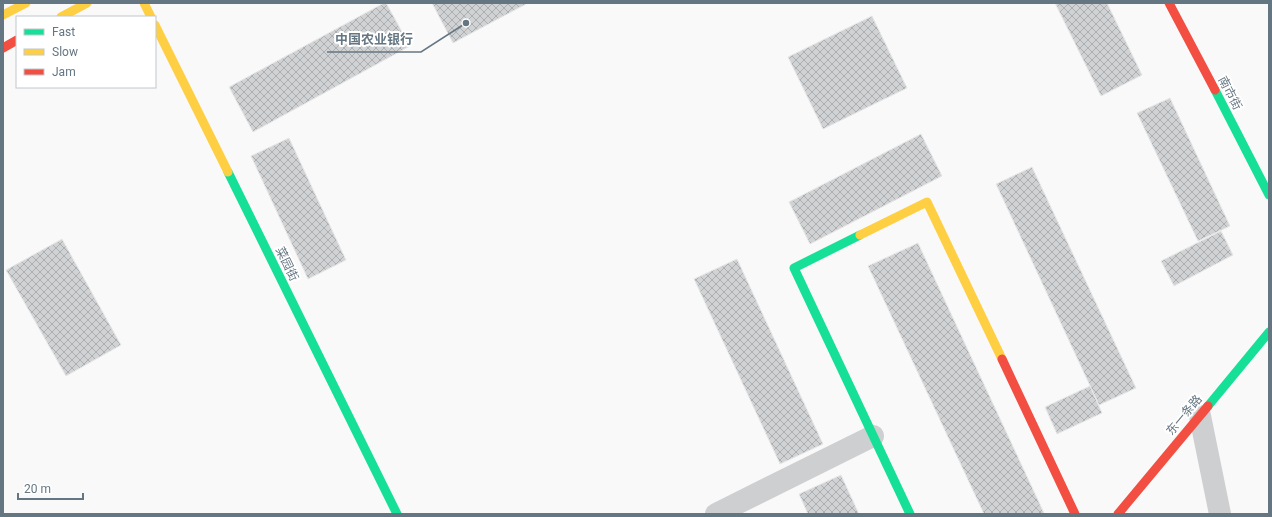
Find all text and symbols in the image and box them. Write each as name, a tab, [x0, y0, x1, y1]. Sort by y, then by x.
legend	[16, 16, 156, 88]
text: Fast	[52, 25, 75, 39]
callout: 中国农业银行	[327, 27, 421, 52]
text: 中国农业银行	[335, 32, 413, 47]
text: Slow	[52, 45, 78, 59]
text: Jam	[52, 65, 76, 79]
street label: 南市街	[1215, 74, 1245, 112]
street label: 菜园街	[273, 245, 301, 283]
street label: 东一条路	[1163, 392, 1205, 438]
scale bar	[18, 475, 83, 501]
text: 20 m	[24, 482, 51, 496]

